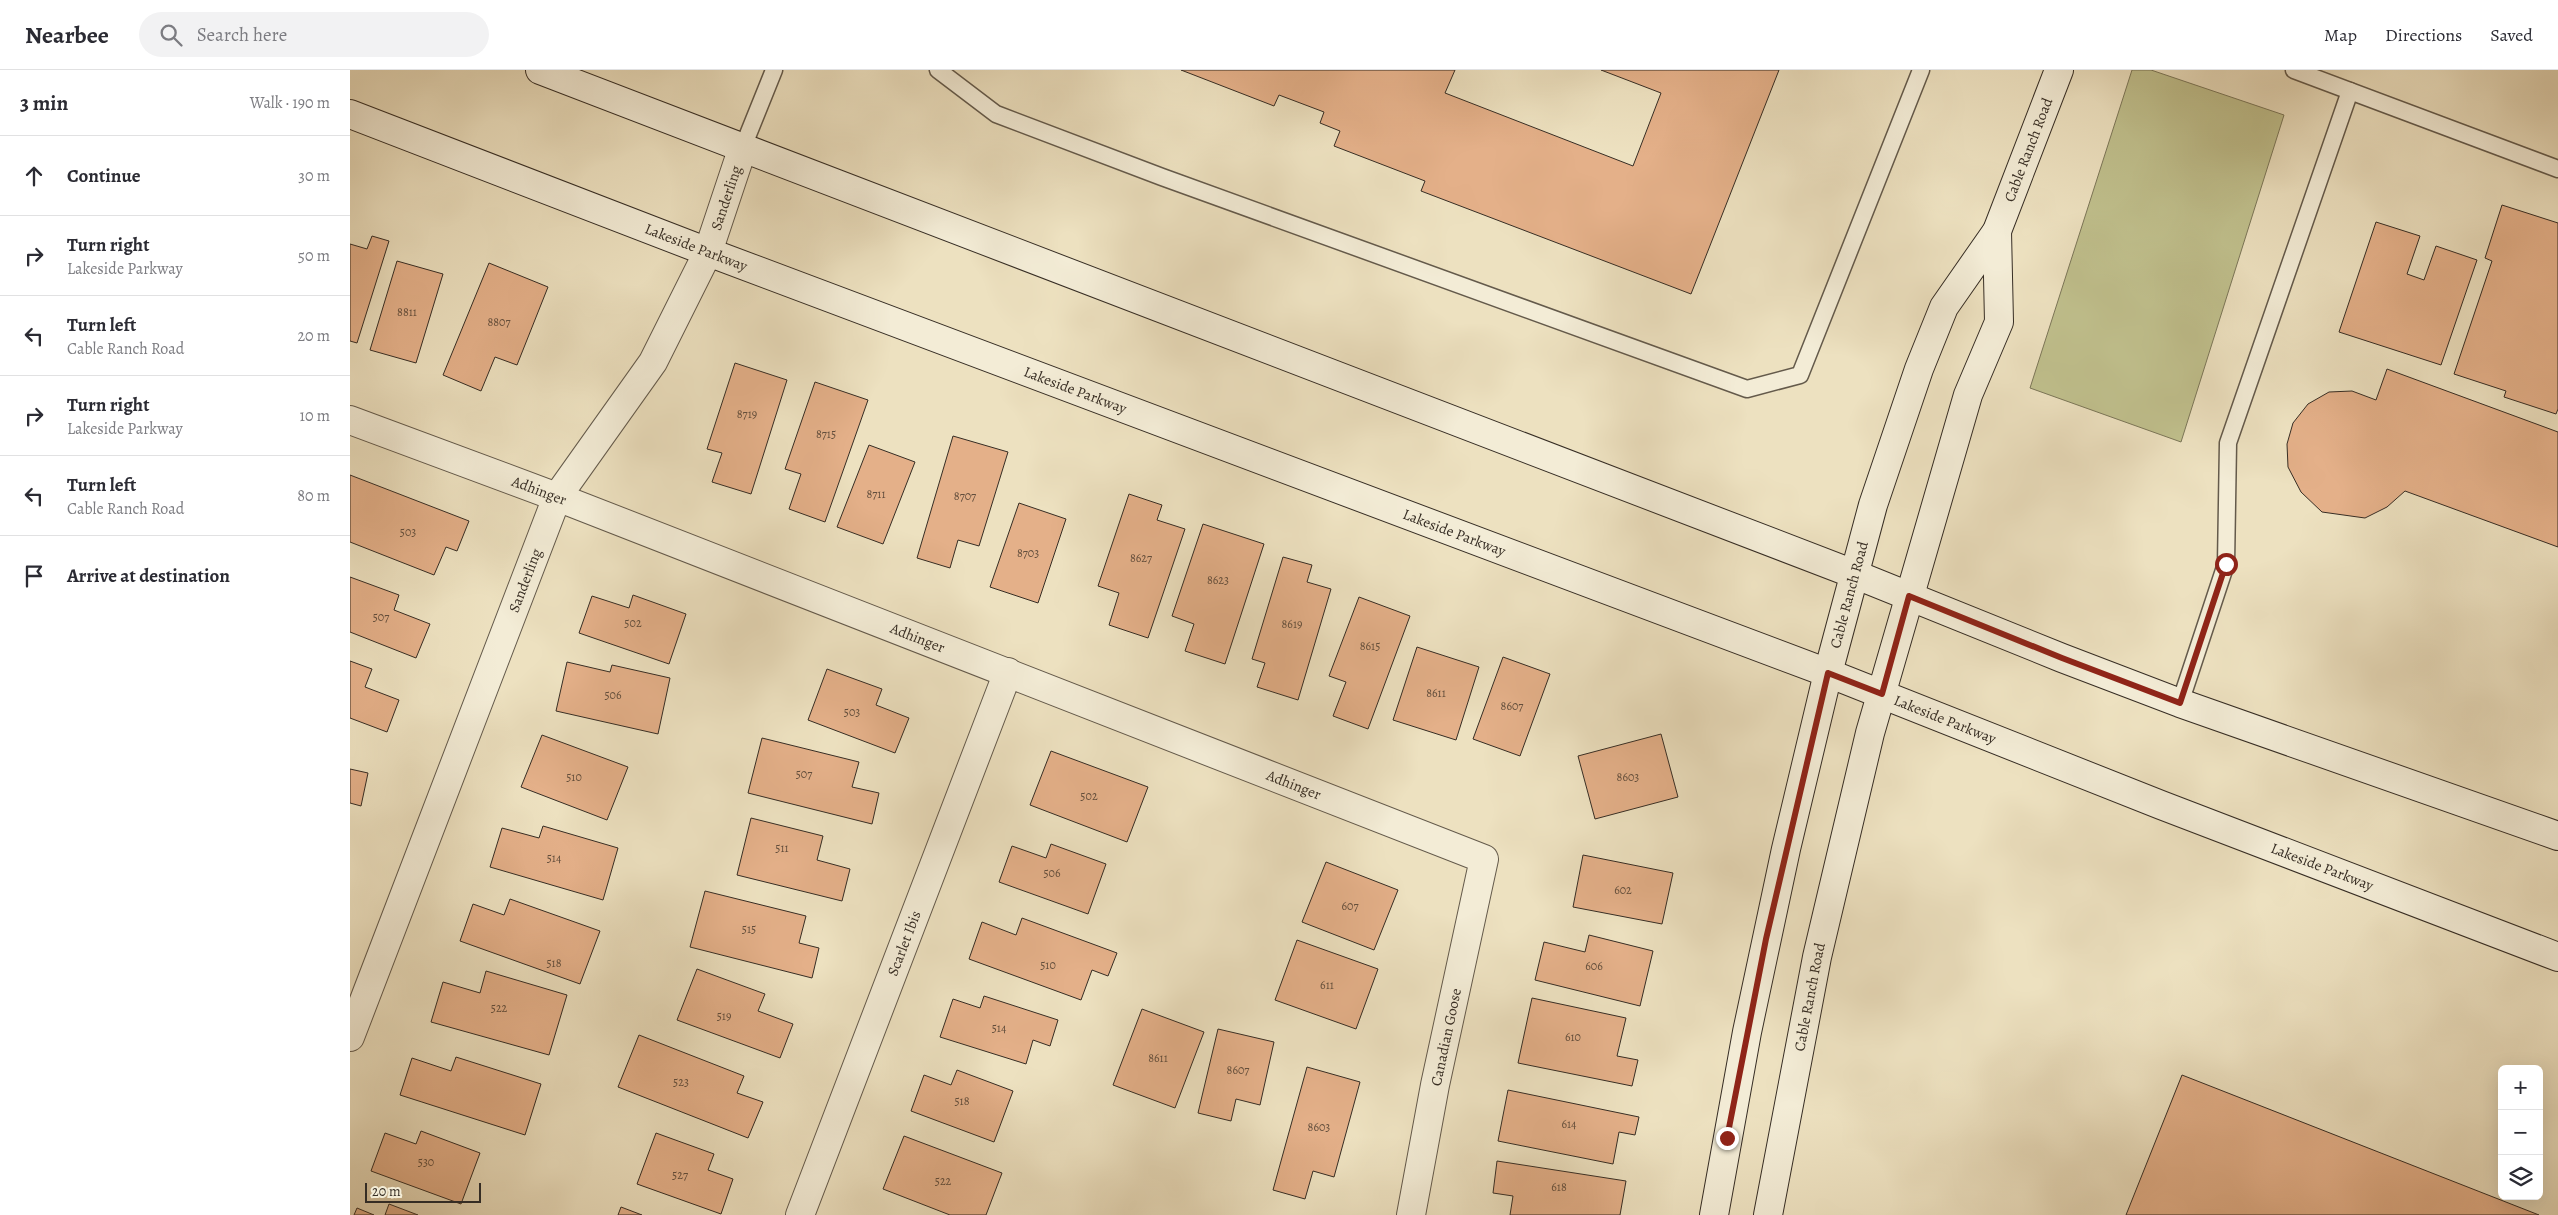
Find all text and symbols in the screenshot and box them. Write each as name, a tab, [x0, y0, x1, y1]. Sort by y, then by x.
search box	[139, 12, 489, 57]
text: Nearbee	[25, 19, 109, 51]
icon: search	[157, 21, 185, 49]
text: Search here	[197, 22, 287, 48]
text: Map	[2324, 23, 2357, 47]
text: Directions	[2385, 23, 2462, 47]
text: Saved	[2490, 23, 2533, 47]
text: 3 min	[20, 89, 68, 117]
text: Walk · 190 m	[250, 92, 330, 114]
street label: Cable Ranch Road	[1999, 94, 2058, 205]
icon: ahead	[20, 162, 48, 190]
street label: Sanderling	[706, 162, 746, 233]
text: Continue	[67, 163, 141, 189]
text: 30 m	[298, 165, 330, 187]
street label: Lakeside Parkway	[642, 219, 751, 276]
text: Turn right	[67, 232, 149, 258]
icon: right	[20, 242, 48, 270]
text: 50 m	[298, 245, 330, 267]
text: Lakeside Parkway	[67, 258, 183, 280]
house number: 8811	[397, 304, 417, 320]
text: Turn left	[67, 312, 136, 338]
house number: 8807	[487, 314, 511, 330]
icon: left	[20, 322, 48, 350]
text: 20 m	[297, 325, 330, 347]
text: Cable Ranch Road	[67, 338, 184, 360]
street label: Lakeside Parkway	[1021, 362, 1130, 419]
text: Turn right	[67, 392, 149, 418]
icon: right	[20, 402, 48, 430]
text: 10 m	[300, 405, 330, 427]
house number: 8719	[737, 406, 757, 422]
text: Lakeside Parkway	[67, 418, 183, 440]
house number: 8715	[816, 426, 836, 442]
street label: Adhinger	[508, 471, 570, 510]
text: Turn left	[67, 472, 136, 498]
icon: left	[20, 482, 48, 510]
text: 80 m	[297, 485, 330, 507]
house number: 8711	[866, 486, 886, 502]
house number: 8707	[954, 488, 977, 504]
text: Cable Ranch Road	[67, 498, 184, 520]
street label: Lakeside Parkway	[1400, 504, 1509, 561]
house number: 503	[400, 524, 416, 540]
street label: Cable Ranch Road	[1825, 538, 1873, 651]
street label: Sanderling	[504, 545, 547, 615]
house number: 8703	[1017, 545, 1039, 561]
house number: 8627	[1130, 550, 1153, 566]
route start	[2215, 553, 2238, 576]
icon: arrive	[20, 562, 48, 590]
text: Arrive at destination	[67, 563, 230, 589]
house number: 8623	[1207, 572, 1229, 588]
house number: 507	[373, 609, 390, 625]
house number: 502	[624, 615, 642, 631]
house number: 8619	[1282, 616, 1302, 632]
street label: Adhinger	[886, 618, 948, 658]
house number: 8615	[1360, 638, 1380, 654]
house number: 8611	[1426, 685, 1446, 701]
house number: 506	[604, 687, 622, 703]
street label: Lakeside Parkway	[1891, 690, 1999, 749]
house number: 8607	[1501, 698, 1524, 714]
house number: 503	[844, 704, 860, 720]
street label: Adhinger	[1263, 765, 1324, 805]
house number: 507	[796, 766, 813, 782]
house number: 510	[566, 769, 582, 785]
house number: 8603	[1617, 769, 1639, 785]
house number: 502	[1080, 788, 1098, 804]
street label: Lakeside Parkway	[2268, 838, 2377, 896]
house number: 511	[775, 840, 789, 856]
house number: 514	[547, 850, 562, 866]
house number: 506	[1043, 865, 1061, 881]
house number: 602	[1614, 882, 1632, 898]
house number: 607	[1342, 898, 1359, 914]
street label: Scarlet Ibis	[883, 908, 926, 979]
house number: 515	[742, 921, 756, 937]
street label: Cable Ranch Road	[1789, 940, 1830, 1053]
house number: 518	[546, 955, 562, 971]
house number: 510	[1040, 957, 1056, 973]
house number: 606	[1585, 958, 1603, 974]
house number: 611	[1320, 977, 1334, 993]
street label: Canadian Goose	[1426, 986, 1466, 1088]
house number: 522	[491, 1000, 508, 1016]
house number: 519	[717, 1008, 731, 1024]
house number: 514	[992, 1020, 1007, 1036]
house number: 610	[1565, 1029, 1581, 1045]
house number: 8611	[1148, 1050, 1168, 1066]
house number: 8607	[1227, 1062, 1250, 1078]
map controls	[2498, 1065, 2543, 1200]
button: +	[2498, 1065, 2543, 1110]
house number: 523	[673, 1074, 689, 1090]
house number: 518	[954, 1093, 970, 1109]
button: −	[2498, 1110, 2543, 1155]
house number: 614	[1561, 1116, 1577, 1132]
house number: 8603	[1308, 1119, 1330, 1135]
route end	[1716, 1127, 1739, 1150]
house number: 530	[418, 1154, 434, 1170]
button: layers	[2498, 1155, 2543, 1200]
house number: 527	[672, 1167, 689, 1183]
house number: 522	[935, 1173, 952, 1189]
house number: 618	[1551, 1179, 1567, 1195]
scale bar	[365, 1180, 481, 1203]
text: 20 m	[372, 1182, 401, 1201]

